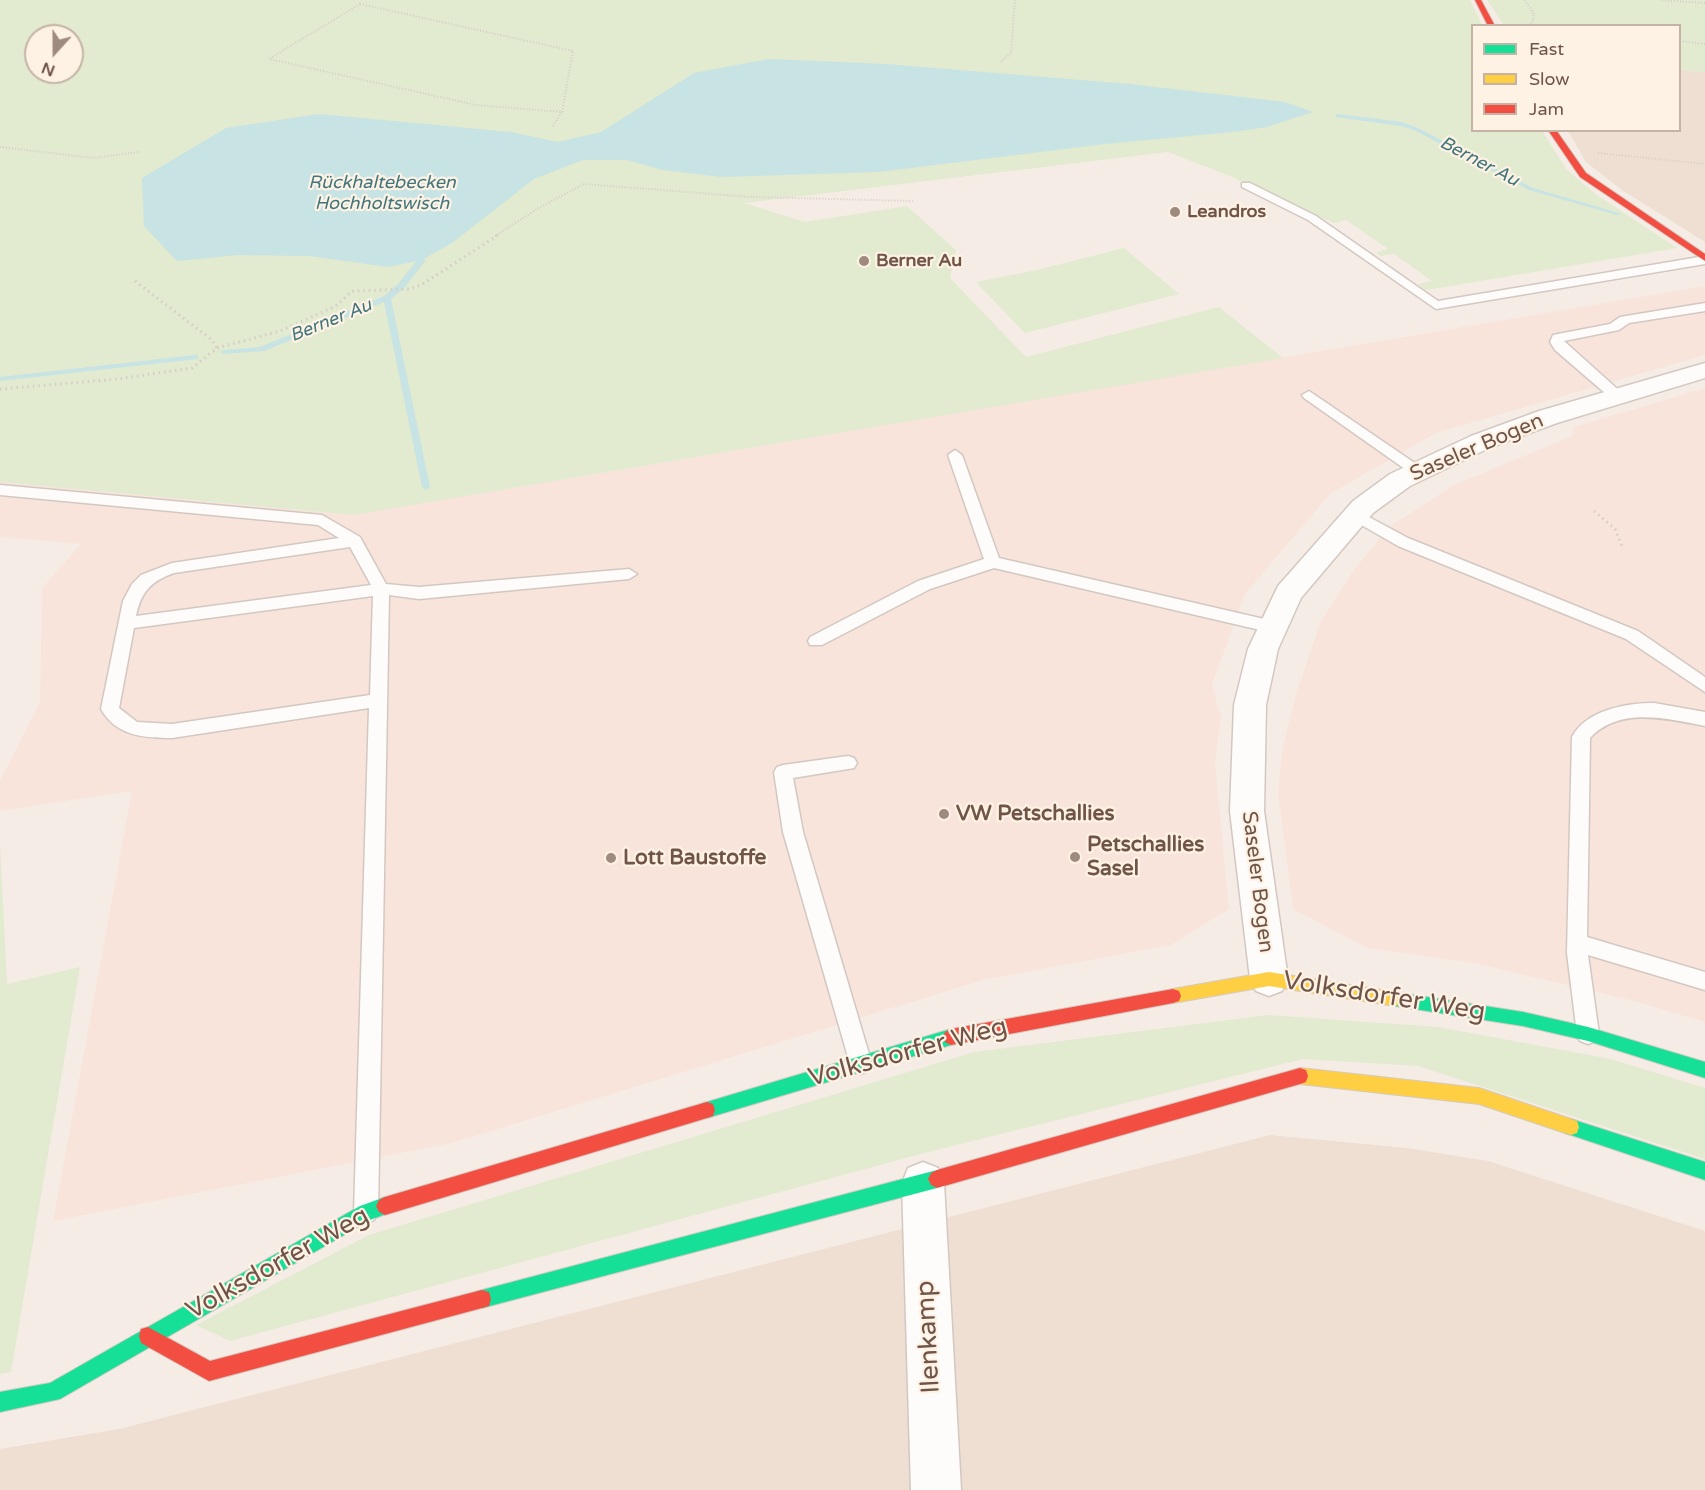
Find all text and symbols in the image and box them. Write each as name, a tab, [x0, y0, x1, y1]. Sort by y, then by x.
north arrow	[24, 24, 84, 84]
legend	[1471, 24, 1681, 132]
text: Fast	[1529, 38, 1564, 60]
text: N	[39, 57, 58, 81]
text: Slow	[1529, 68, 1570, 90]
text: Jam	[1529, 98, 1564, 120]
water label: Berner Au	[1436, 132, 1522, 192]
water label: Rückhaltebecken Hochholtswisch	[308, 172, 456, 214]
place label: Leandros	[1187, 201, 1266, 223]
marker: Leandros	[1168, 205, 1182, 219]
place label: Berner Au	[876, 250, 962, 272]
marker: Berner Au	[857, 254, 871, 268]
water label: Berner Au	[287, 295, 375, 347]
street label: Saseler Bogen	[1407, 409, 1547, 487]
place label: VW Petschallies	[956, 801, 1115, 827]
marker: VW Petschallies	[937, 807, 951, 821]
street label: Saseler Bogen	[1236, 810, 1278, 954]
place label: Petschallies Sasel	[1087, 832, 1204, 882]
place label: Lott Baustoffe	[623, 845, 766, 871]
marker: Petschallies Sasel	[1068, 850, 1082, 864]
marker: Lott Baustoffe	[604, 851, 618, 865]
street label: Volksdorfer Weg	[1281, 966, 1487, 1028]
street label: Volksdorfer Weg	[805, 1011, 1011, 1095]
street label: Volksdorfer Weg	[181, 1201, 375, 1327]
street label: Ilenkamp	[910, 1280, 948, 1394]

